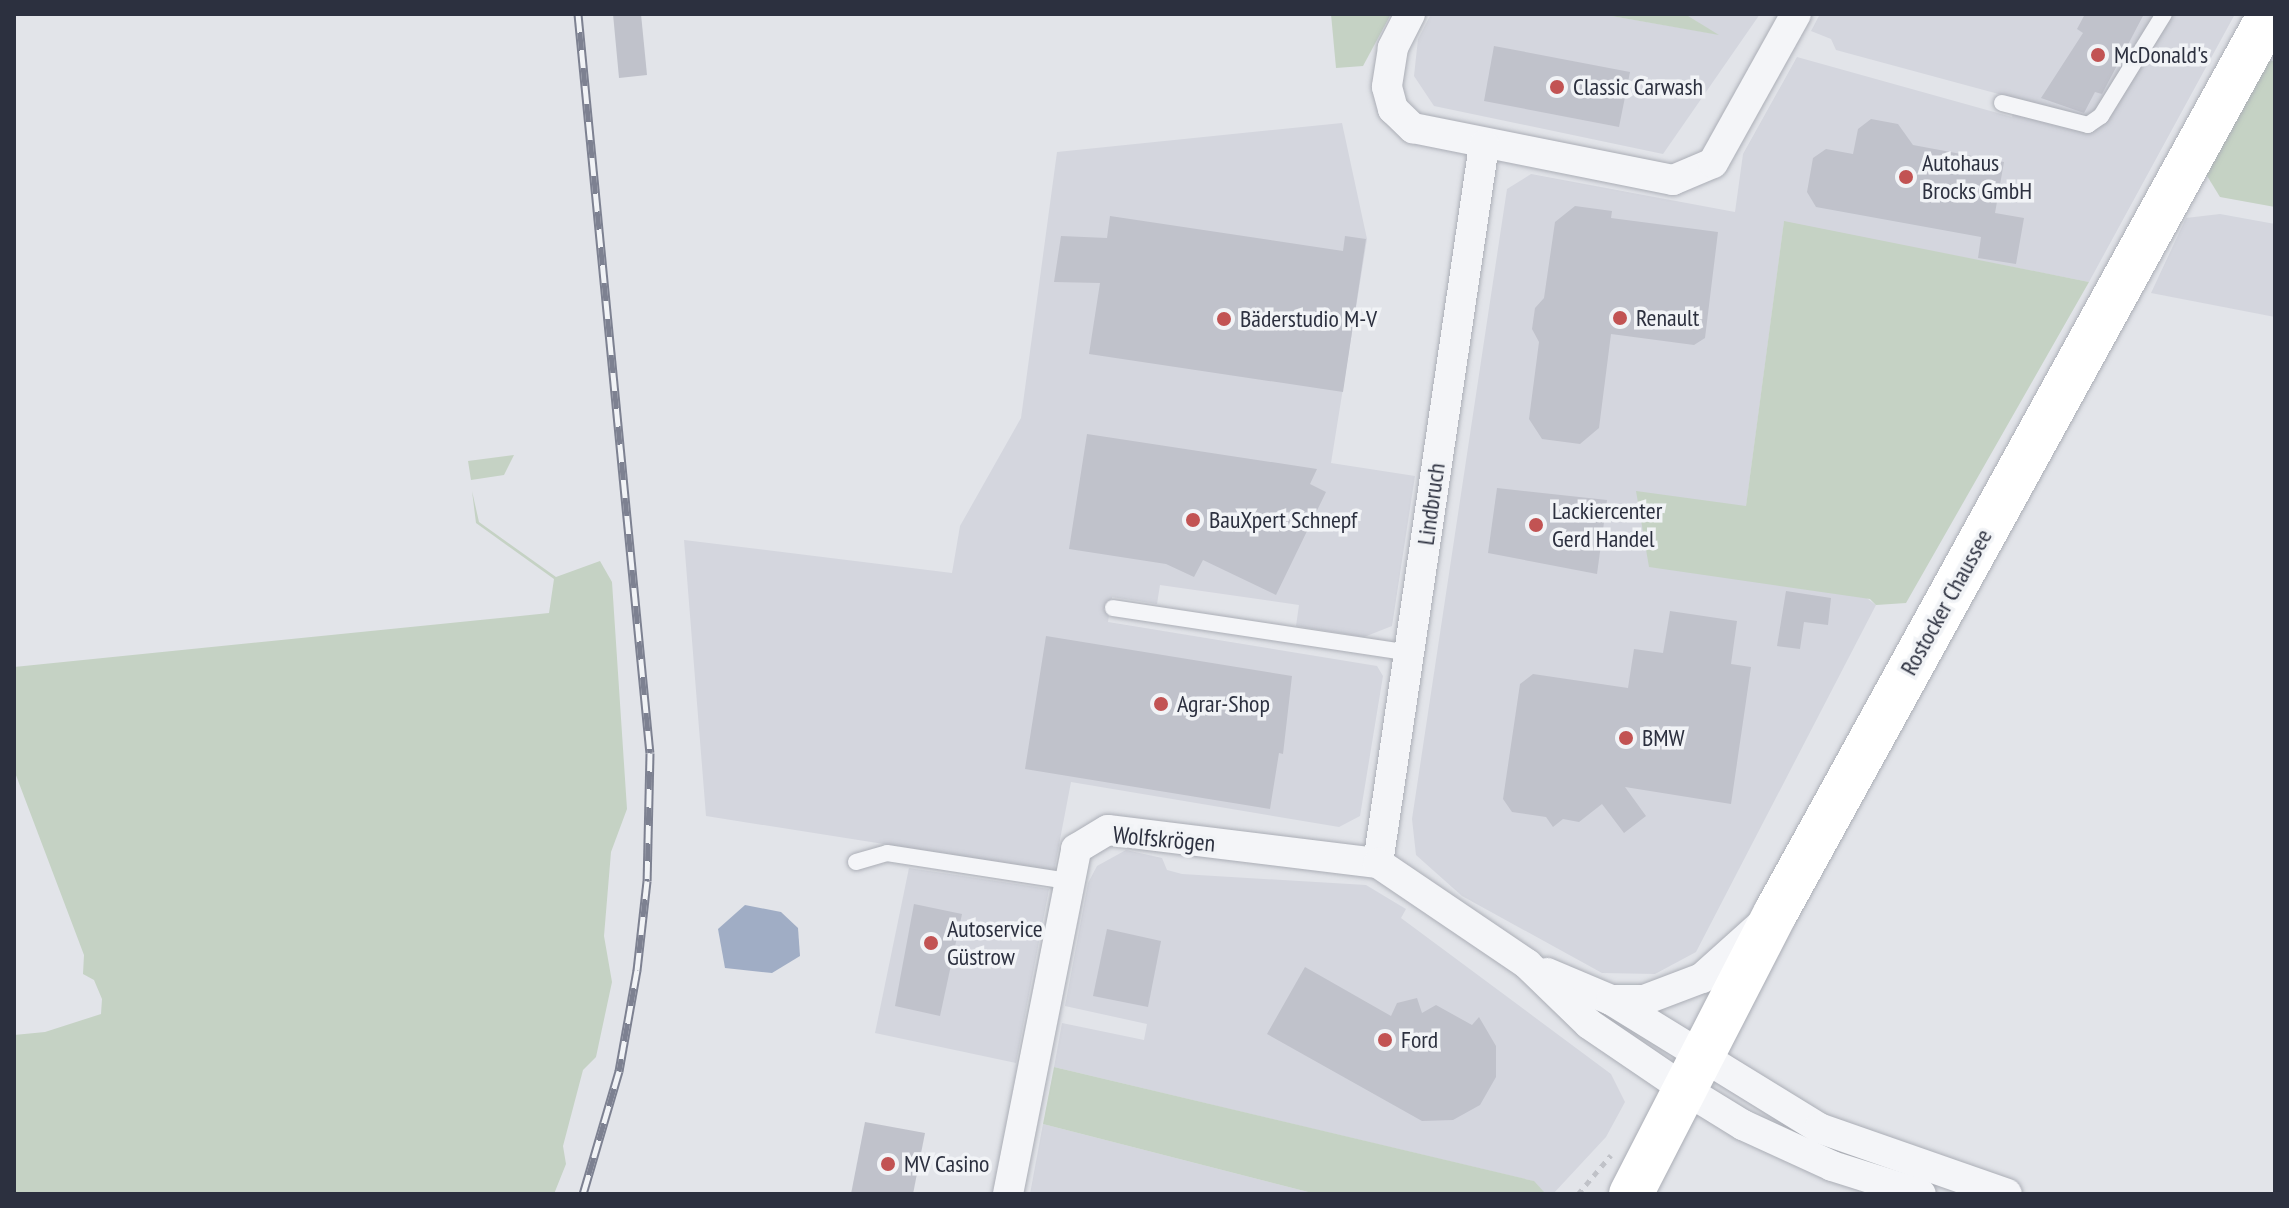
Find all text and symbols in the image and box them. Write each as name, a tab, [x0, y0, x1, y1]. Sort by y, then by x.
place label: McDonald's	[2114, 41, 2208, 69]
marker: McDonald's	[2089, 46, 2107, 64]
place label: Classic Carwash	[1573, 73, 1704, 101]
marker: Classic Carwash	[1548, 78, 1566, 96]
place label: Autohaus Brocks GmbH	[1922, 149, 2032, 205]
marker: Autohaus Brocks GmbH	[1897, 168, 1915, 186]
place label: Renault	[1636, 304, 1699, 332]
place label: Bäderstudio M-V	[1240, 305, 1377, 333]
marker: Renault	[1611, 309, 1629, 327]
marker: Bäderstudio M-V	[1215, 310, 1233, 328]
street label: Lindbruch	[1411, 461, 1451, 547]
place label: Lackiercenter Gerd Handel	[1552, 497, 1662, 553]
place label: BauXpert Schnepf	[1209, 506, 1357, 534]
marker: BauXpert Schnepf	[1184, 511, 1202, 529]
marker: Lackiercenter Gerd Handel	[1527, 516, 1545, 534]
street label: Rostocker Chaussee	[1894, 524, 1998, 680]
place label: Agrar-Shop	[1177, 690, 1270, 718]
marker: Agrar-Shop	[1152, 695, 1170, 713]
place label: BMW	[1642, 724, 1685, 752]
marker: BMW	[1617, 729, 1635, 747]
street label: Wolfskrögen	[1112, 820, 1216, 858]
place label: Autoservice Güstrow	[947, 915, 1043, 971]
marker: Autoservice Güstrow	[922, 934, 940, 952]
place label: Ford	[1401, 1026, 1438, 1054]
marker: Ford	[1376, 1031, 1394, 1049]
place label: MV Casino	[904, 1150, 990, 1178]
marker: MV Casino	[879, 1155, 897, 1173]

